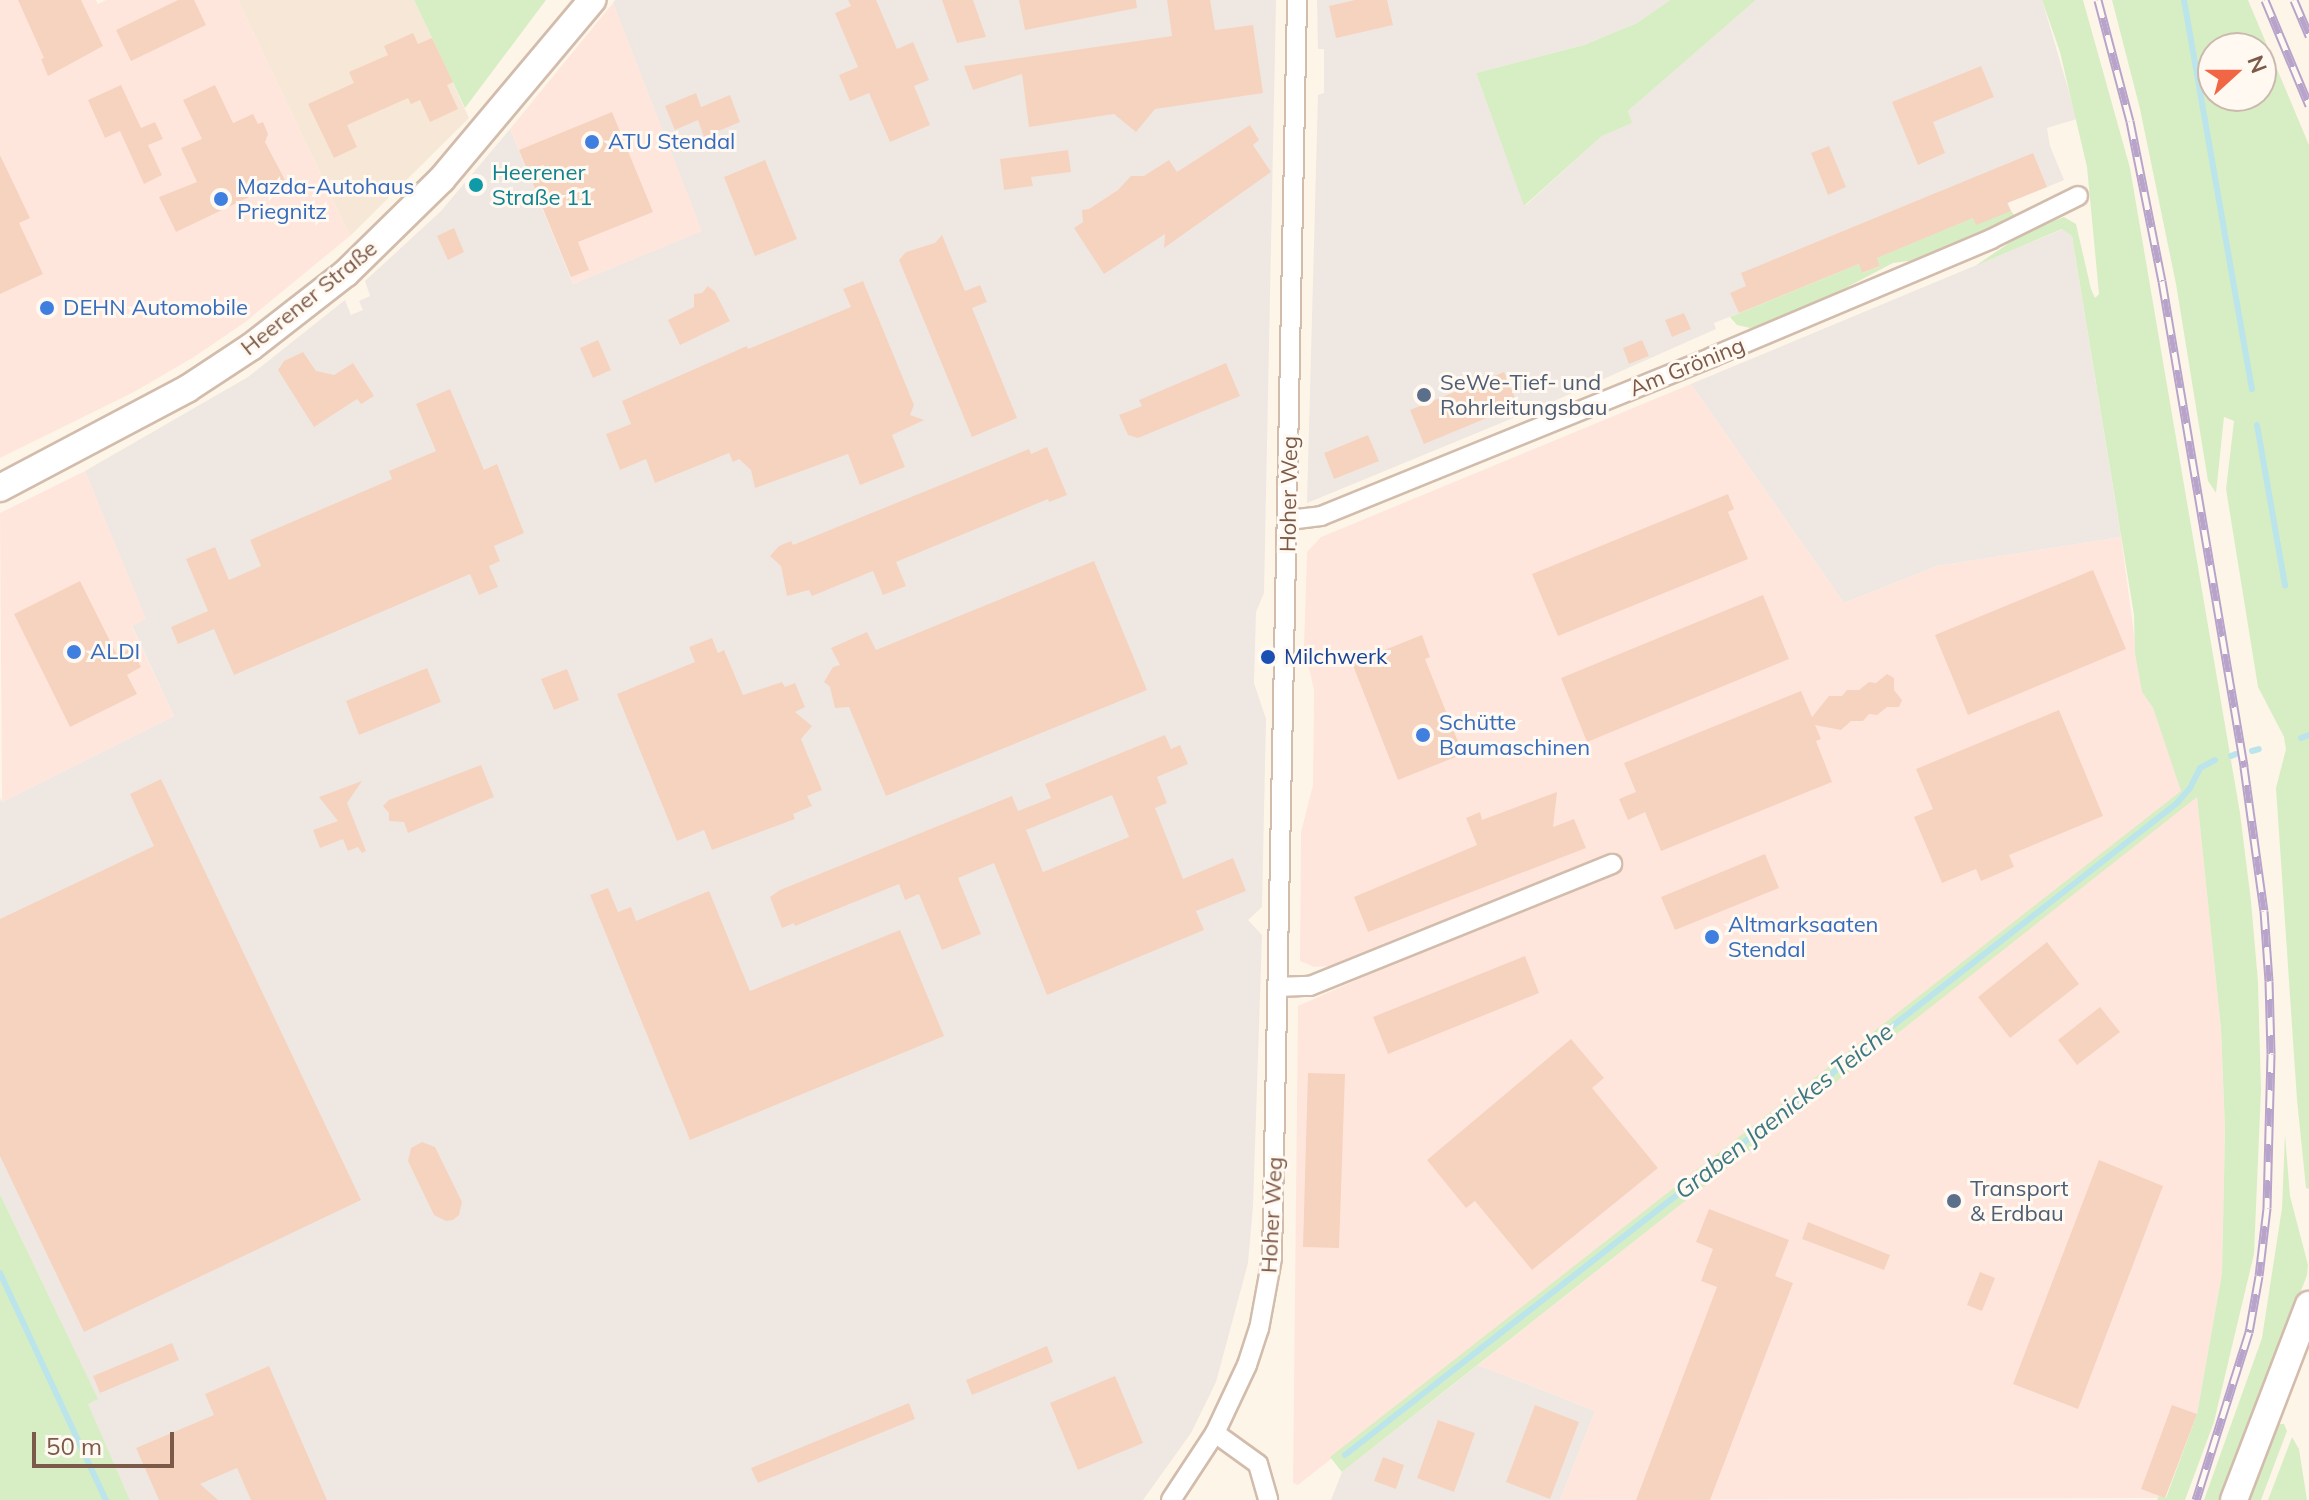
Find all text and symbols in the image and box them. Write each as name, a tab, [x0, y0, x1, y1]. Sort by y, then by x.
north arrow	[2197, 32, 2277, 112]
text: N	[2241, 51, 2274, 77]
place label: ATU Stendal	[608, 129, 735, 155]
marker: ATU Stendal	[583, 133, 601, 151]
place label: Heerener Straße 11	[492, 159, 592, 210]
place label: Mazda-Autohaus Priegnitz	[237, 173, 414, 224]
marker: Heerener Straße 11	[467, 176, 485, 194]
marker: Mazda-Autohaus Priegnitz	[212, 190, 230, 208]
street label: Heerener Straße	[236, 235, 382, 361]
place label: DEHN Automobile	[63, 295, 248, 321]
marker: DEHN Automobile	[38, 299, 56, 317]
street label: Am Gröning	[1625, 332, 1749, 402]
place label: SeWe-Tief- und Rohrleitungsbau	[1440, 369, 1607, 420]
marker: SeWe-Tief- und Rohrleitungsbau	[1415, 386, 1433, 404]
street label: Hoher Weg	[1275, 436, 1303, 552]
place label: ALDI	[90, 639, 140, 665]
marker: ALDI	[65, 643, 83, 661]
place label: Milchwerk	[1284, 644, 1387, 670]
marker: Milchwerk	[1259, 648, 1277, 666]
place label: Schütte Baumaschinen	[1439, 709, 1590, 760]
marker: Schütte Baumaschinen	[1414, 726, 1432, 744]
place label: Altmarksaaten Stendal	[1728, 911, 1879, 962]
marker: Altmarksaaten Stendal	[1703, 928, 1721, 946]
water label: Graben Jaenickes Teiche	[1669, 1017, 1899, 1205]
street label: Hoher Weg	[1256, 1156, 1288, 1274]
place label: Transport & Erdbau	[1970, 1175, 2069, 1226]
marker: Transport & Erdbau	[1945, 1192, 1963, 1210]
scale bar	[36, 1416, 178, 1466]
text: 50 m	[46, 1431, 102, 1461]

